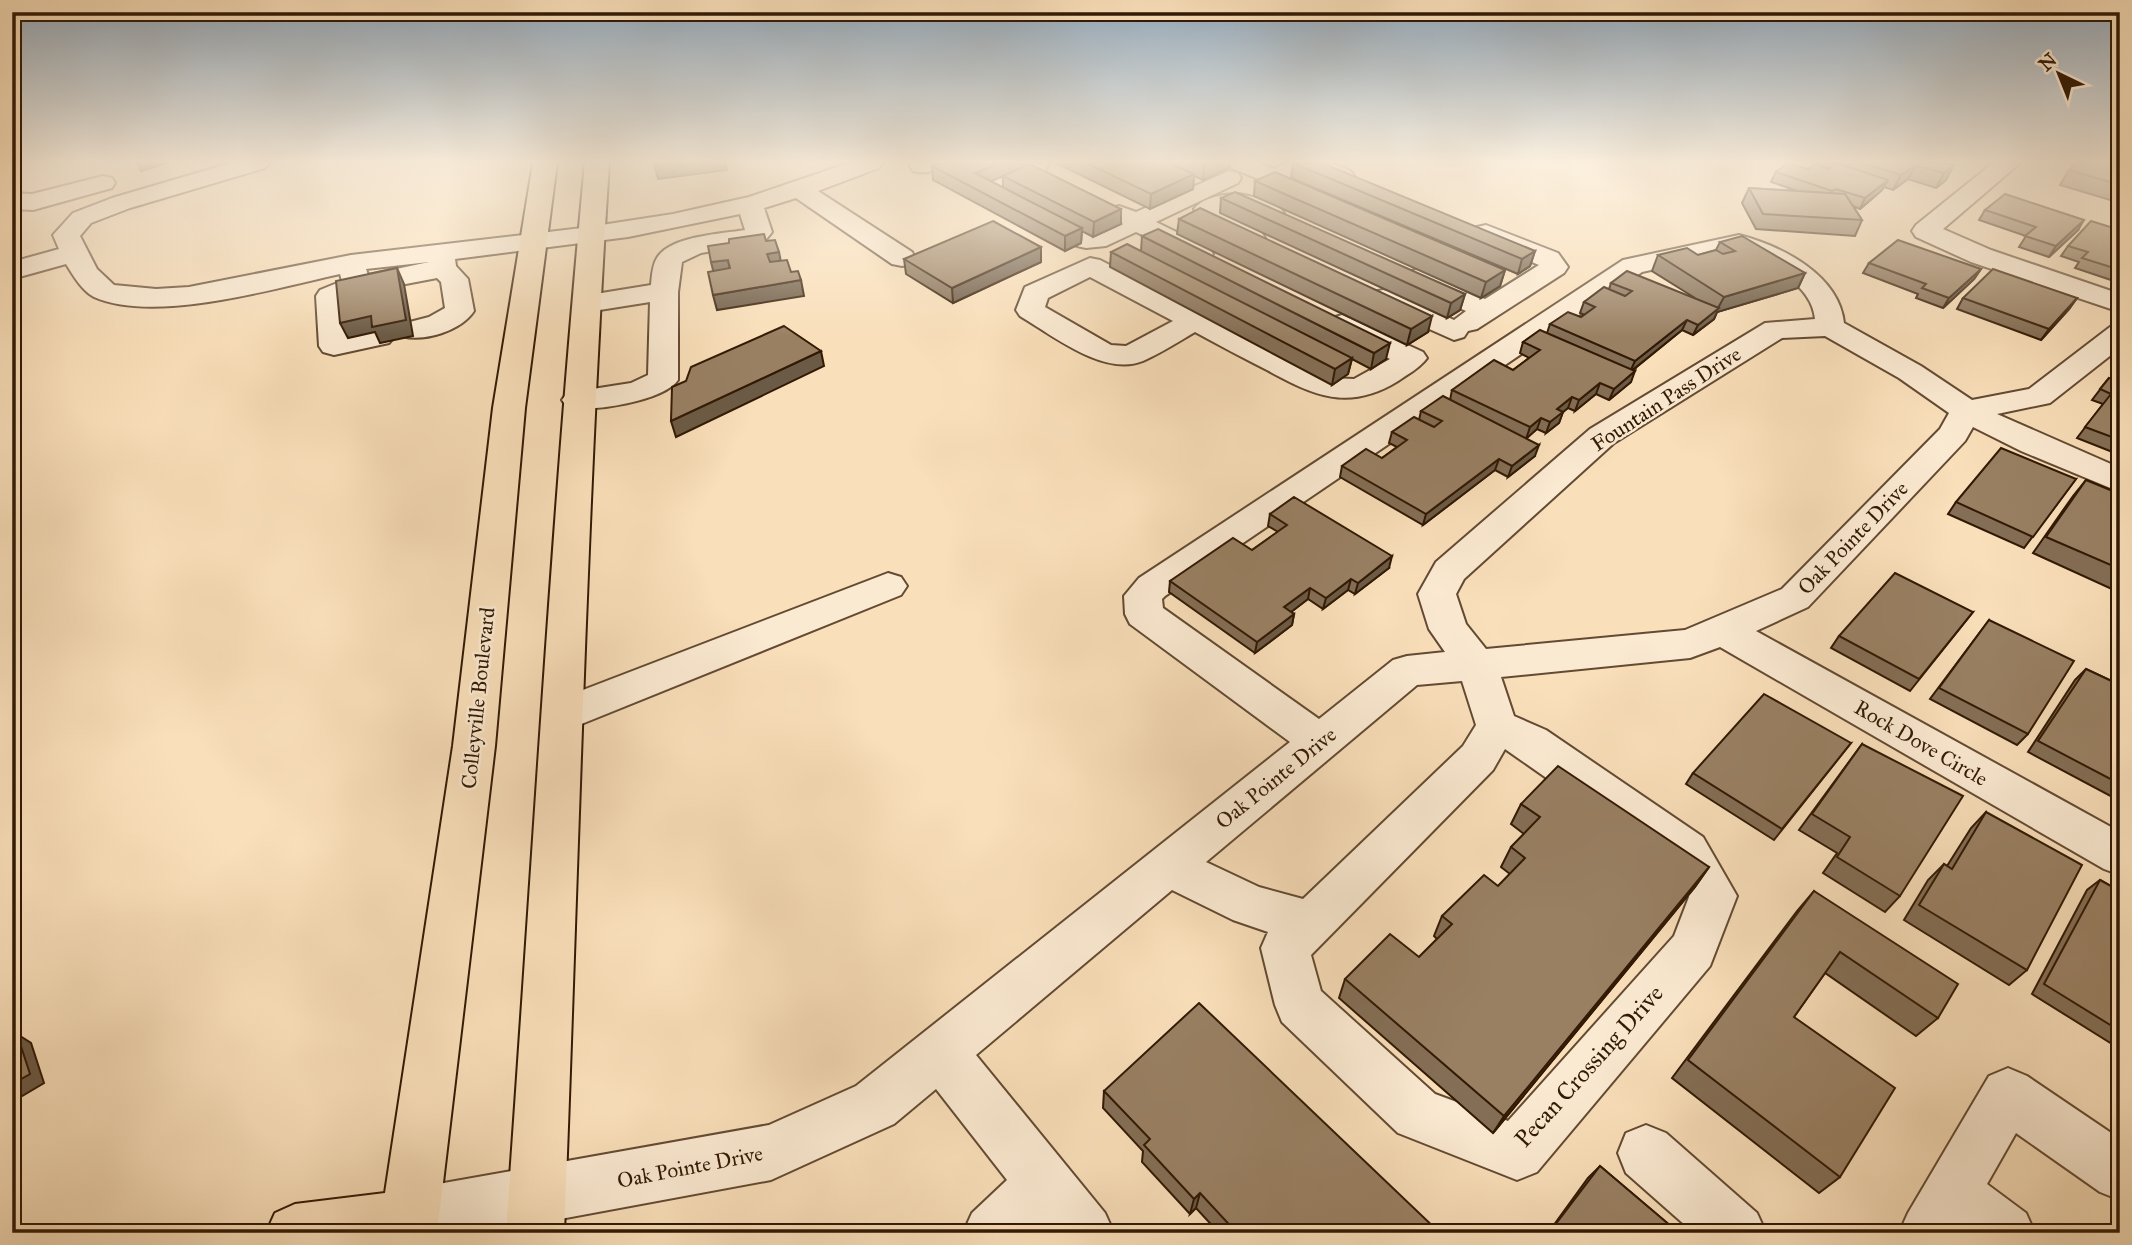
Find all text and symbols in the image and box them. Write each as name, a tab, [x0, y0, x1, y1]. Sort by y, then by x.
north arrow	[2024, 38, 2094, 108]
text: N	[2034, 48, 2061, 76]
street label: Fountain Pass Drive	[1586, 341, 1746, 457]
street label: Oak Pointe Drive	[1792, 476, 1914, 600]
street label: Colleyville Boulevard	[456, 605, 501, 790]
street label: Rock Dove Circle	[1850, 694, 1993, 792]
street label: Oak Pointe Drive	[1210, 721, 1342, 835]
street label: Pecan Crossing Drive	[1508, 979, 1670, 1153]
street label: Oak Pointe Drive	[615, 1140, 765, 1194]

